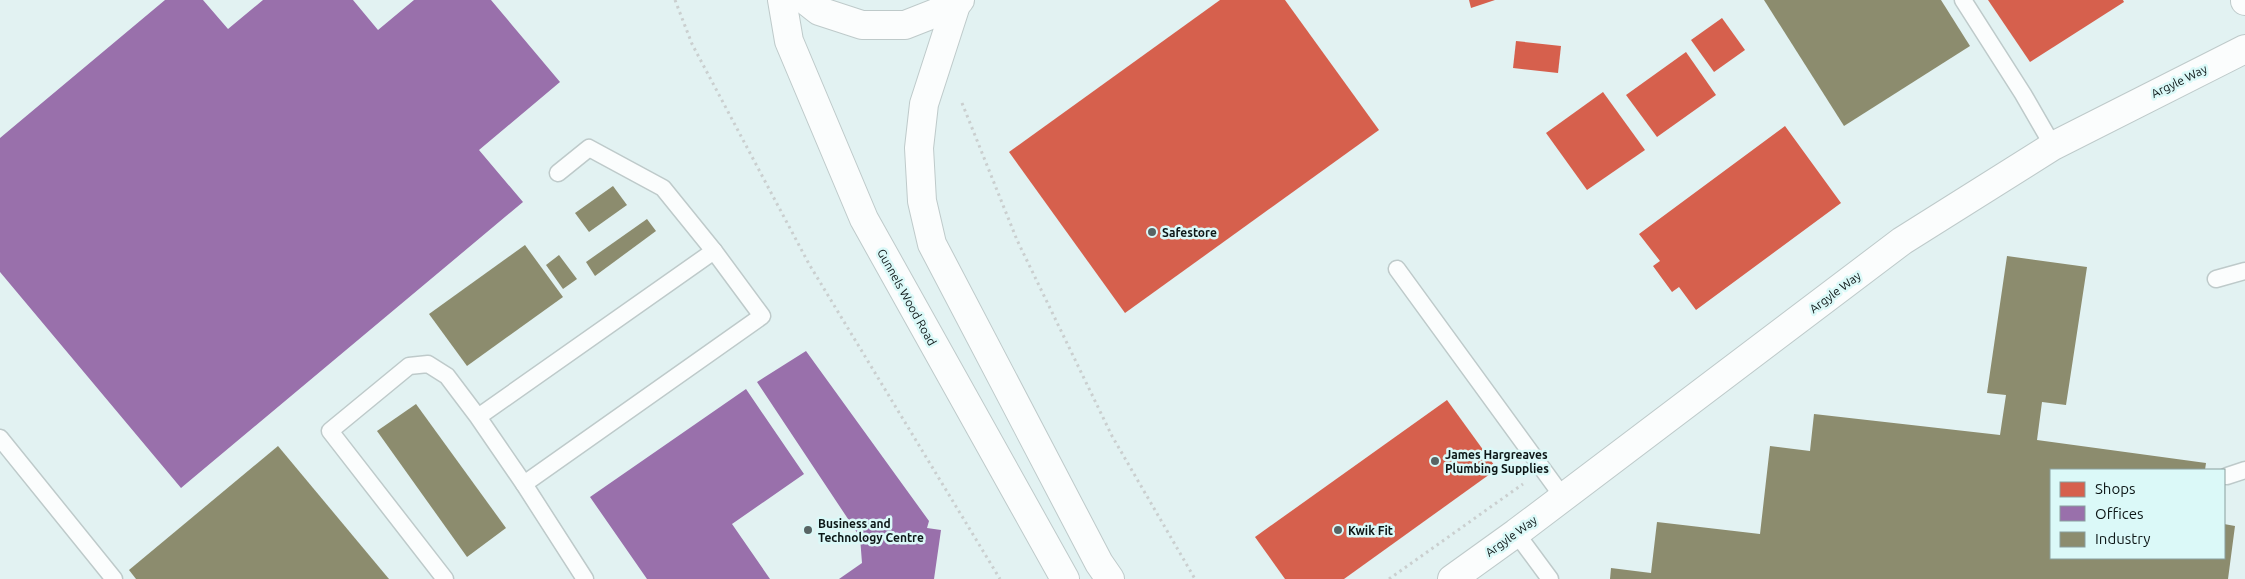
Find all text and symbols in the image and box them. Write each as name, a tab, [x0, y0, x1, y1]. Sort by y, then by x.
street label: Argyle Way	[2149, 62, 2209, 100]
marker: Safestore	[1146, 226, 1158, 238]
place label: Safestore	[1162, 226, 1217, 239]
street label: Gunnels Wood Road	[875, 246, 939, 348]
street label: Argyle Way	[1807, 269, 1863, 315]
place label: James Hargreaves Plumbing Supplies	[1445, 448, 1549, 475]
marker: James Hargreaves Plumbing Supplies	[1429, 455, 1441, 467]
legend	[2050, 469, 2225, 559]
text: Shops	[2095, 480, 2136, 497]
text: Offices	[2095, 505, 2143, 522]
street label: Argyle Way	[1483, 513, 1539, 559]
place label: Business and Technology Centre	[818, 517, 924, 544]
marker: Business and Technology Centre	[802, 524, 814, 536]
marker: Kwik Fit	[1332, 524, 1344, 536]
place label: Kwik Fit	[1348, 524, 1393, 537]
text: Industry	[2095, 530, 2150, 547]

